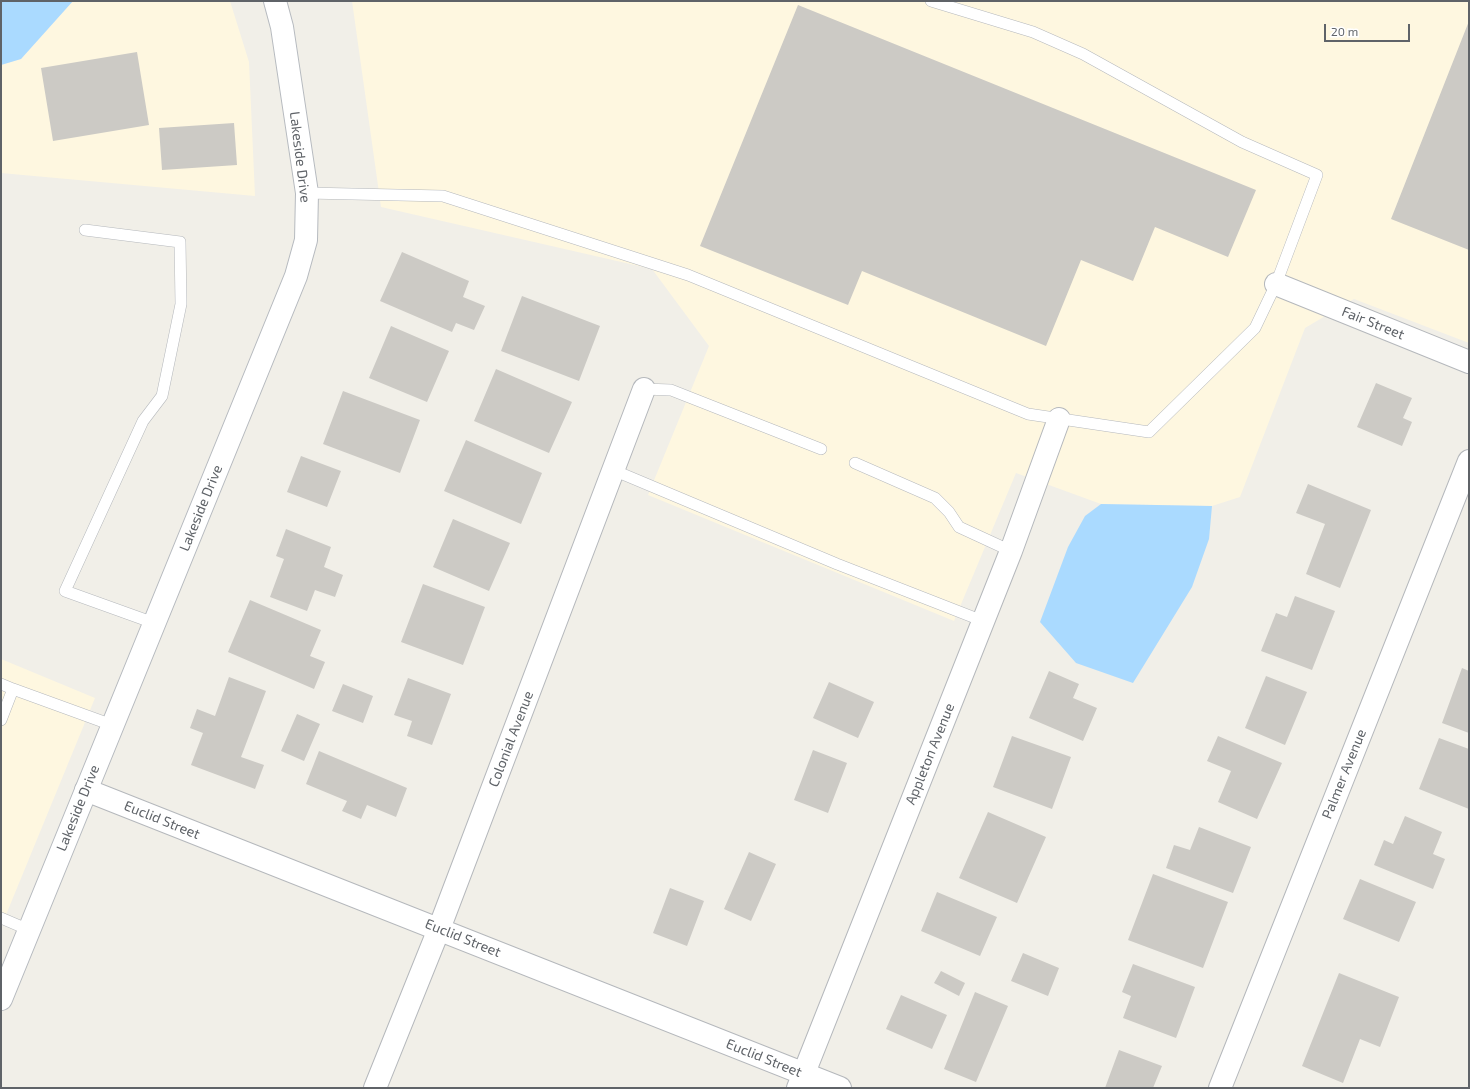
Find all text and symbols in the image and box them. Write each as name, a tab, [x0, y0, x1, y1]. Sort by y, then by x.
scale bar	[1326, 16, 1412, 42]
text: 20 m	[1331, 24, 1358, 38]
street label: Lakeside Drive	[286, 110, 314, 204]
street label: Fair Street	[1339, 303, 1407, 343]
street label: Lakeside Drive	[176, 462, 226, 554]
street label: Colonial Avenue	[485, 689, 537, 789]
street label: Appleton Avenue	[902, 701, 958, 807]
street label: Palmer Avenue	[1318, 727, 1370, 821]
street label: Lakeside Drive	[53, 762, 103, 854]
street label: Euclid Street	[122, 797, 202, 843]
street label: Euclid Street	[423, 915, 503, 961]
street label: Euclid Street	[724, 1035, 804, 1081]

